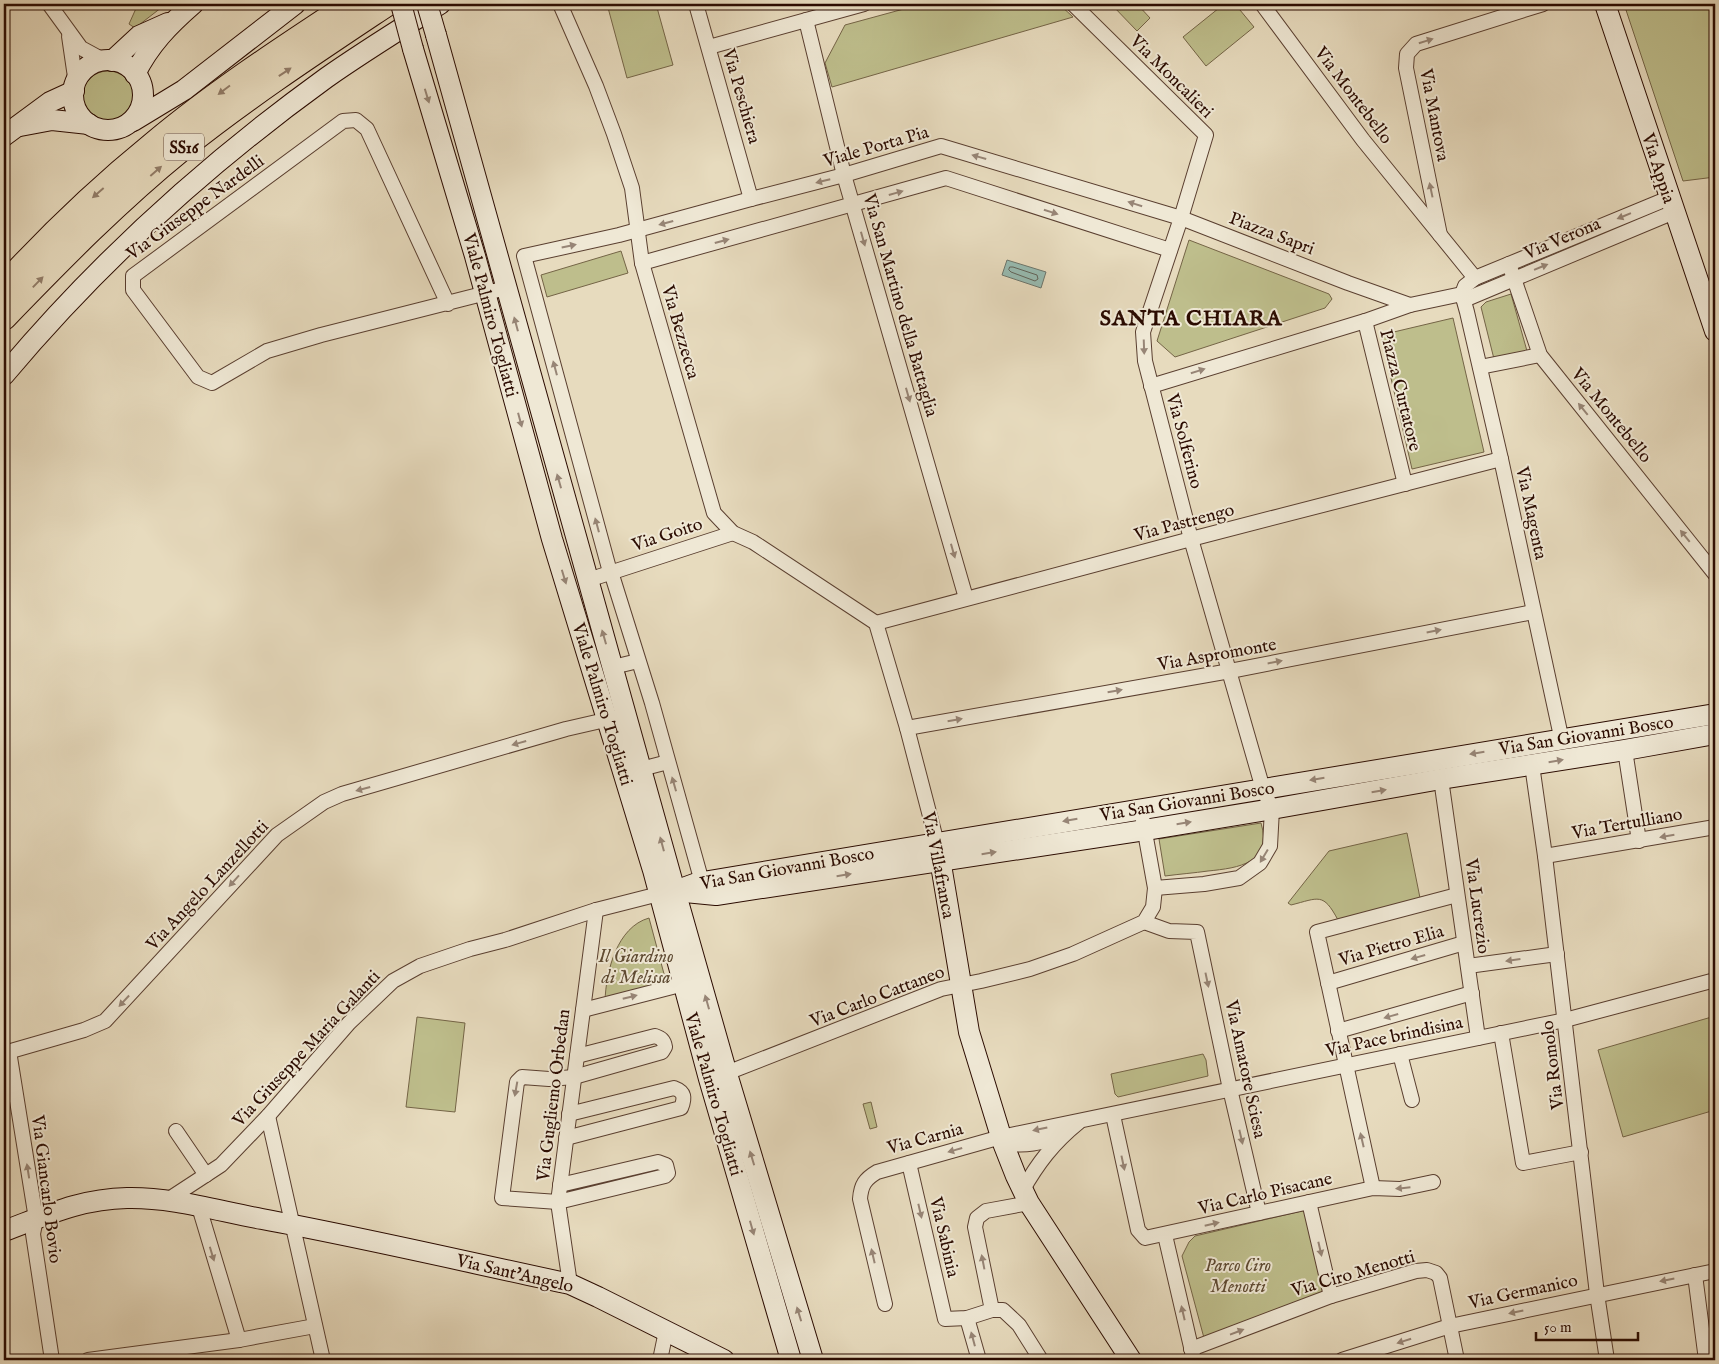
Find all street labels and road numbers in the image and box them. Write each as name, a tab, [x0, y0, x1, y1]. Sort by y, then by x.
street label: Via Moncalieri	[1124, 30, 1218, 124]
street label: Via Montebello	[1308, 42, 1397, 149]
street label: Via Peschiera	[716, 45, 765, 147]
street label: Via Mantova	[1413, 66, 1454, 164]
street label: Viale Porta Pia	[820, 121, 932, 174]
street label: Via Appia	[1635, 129, 1680, 207]
road number: SS16	[164, 134, 204, 160]
street label: Via Giuseppe Nardelli	[122, 150, 270, 267]
street label: Via San Martino della Battaglia	[856, 190, 942, 420]
street label: Piazza Sapri	[1226, 208, 1318, 261]
street label: Via Verona	[1520, 213, 1605, 266]
street label: Viale Palmiro Togliatti	[456, 230, 523, 400]
street label: Via Bezzecca	[655, 282, 704, 382]
street label: Piazza Curtatore	[1373, 327, 1426, 454]
street label: Via Montebello	[1565, 363, 1656, 468]
street label: Via Solferino	[1160, 390, 1207, 492]
street label: Via Magenta	[1509, 464, 1552, 562]
street label: Via Pastrengo	[1131, 499, 1237, 548]
street label: Via Goito	[628, 513, 706, 558]
street label: Viale Palmiro Togliatti	[566, 619, 637, 789]
street label: Via Aspromonte	[1155, 634, 1278, 677]
street label: Via San Giovanni Bosco	[1496, 711, 1675, 762]
street label: Via San Giovanni Bosco	[1097, 777, 1276, 828]
street label: Via Tertulliano	[1569, 803, 1685, 846]
street label: Via Villafranca	[916, 809, 959, 921]
street label: Via Angelo Lanzellotti	[141, 816, 275, 957]
street label: Via San Giovanni Bosco	[697, 843, 876, 896]
street label: Via Lucrezio	[1458, 856, 1495, 956]
street label: Via Pietro Elia	[1335, 920, 1447, 973]
street label: Via Carlo Cattaneo	[806, 961, 948, 1034]
street label: Via Giuseppe Maria Galanti	[228, 966, 386, 1133]
street label: Via Amatore Sciesa	[1218, 997, 1270, 1141]
street label: Via Gugliemo Orbedan	[532, 1007, 577, 1184]
street label: Viale Palmiro Togliatti	[678, 1009, 747, 1179]
street label: Via Pace brindisina	[1323, 1012, 1465, 1063]
street label: Via Romolo	[1537, 1019, 1570, 1112]
street label: Via Giancarlo Bovio	[25, 1113, 66, 1265]
street label: Via Carnia	[884, 1118, 966, 1161]
street label: Via Carlo Pisacane	[1195, 1168, 1335, 1221]
street label: Via Sabinia	[923, 1194, 964, 1280]
street label: Via Ciro Menotti	[1288, 1246, 1418, 1303]
street label: Via Sant'Angelo	[453, 1250, 576, 1299]
street label: Via Germanico	[1466, 1270, 1580, 1315]

